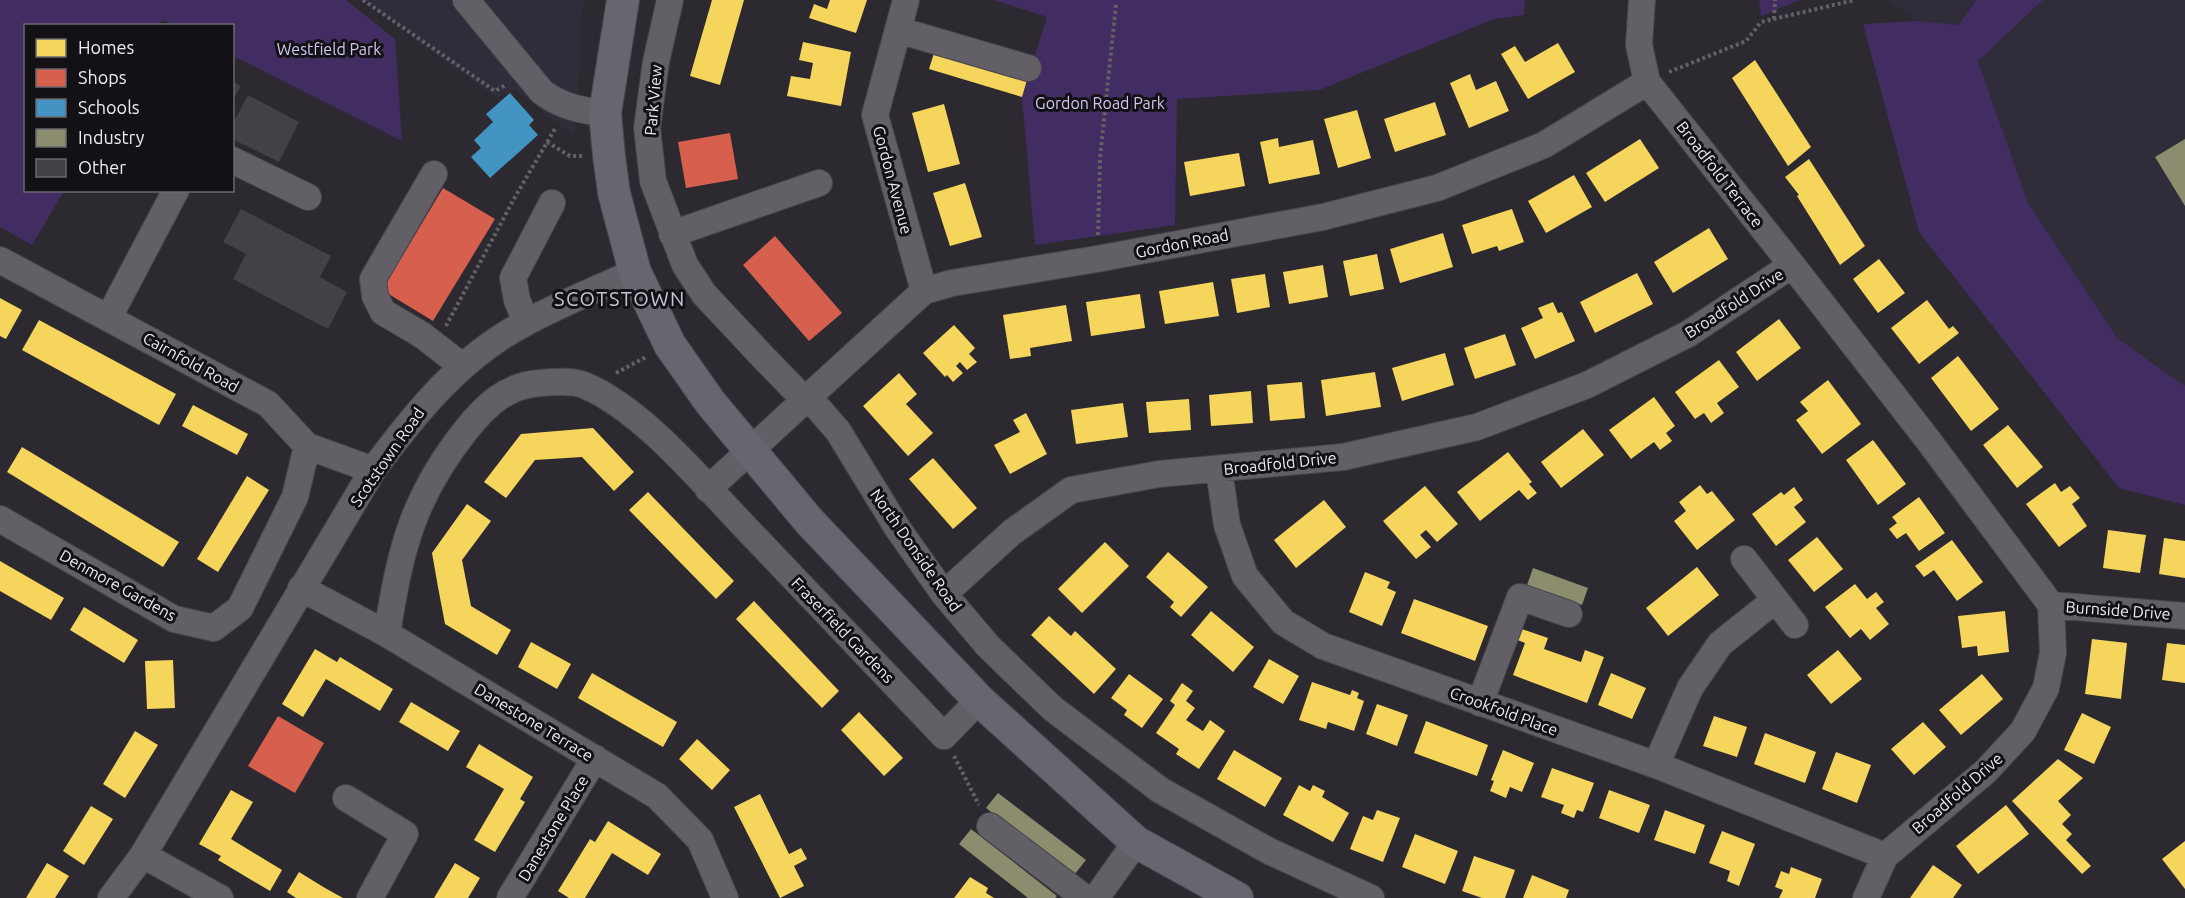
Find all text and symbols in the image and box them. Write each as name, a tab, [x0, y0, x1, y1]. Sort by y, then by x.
legend	[24, 24, 234, 192]
text: Homes	[78, 37, 135, 57]
park label: Westfield Park	[277, 40, 381, 58]
street label: Park View	[641, 63, 665, 136]
text: Shops	[78, 67, 127, 87]
park label: Gordon Road Park	[1035, 94, 1165, 112]
text: Schools	[78, 97, 140, 117]
street label: Broadfold Terrace	[1673, 117, 1767, 231]
street label: Gordon Avenue	[870, 124, 916, 236]
text: Industry	[78, 127, 145, 147]
text: Other	[78, 157, 126, 177]
street label: Gordon Road	[1134, 225, 1230, 261]
street label: Broadfold Drive	[1681, 265, 1787, 341]
district label: SCOTSTOWN	[554, 287, 686, 310]
street label: Cairnfold Road	[140, 328, 242, 396]
street label: Scotstown Road	[346, 404, 428, 510]
street label: Broadfold Drive	[1223, 448, 1337, 478]
street label: North Donside Road	[867, 485, 965, 615]
street label: Denmore Gardens	[57, 546, 179, 624]
street label: Fraserfield Gardens	[788, 574, 898, 686]
street label: Burnside Drive	[2065, 597, 2171, 623]
street label: Danestone Terrace	[471, 679, 597, 765]
street label: Crookfold Place	[1448, 683, 1560, 739]
street label: Broadfold Drive	[1908, 749, 2006, 837]
street label: Danestone Place	[514, 772, 592, 884]

